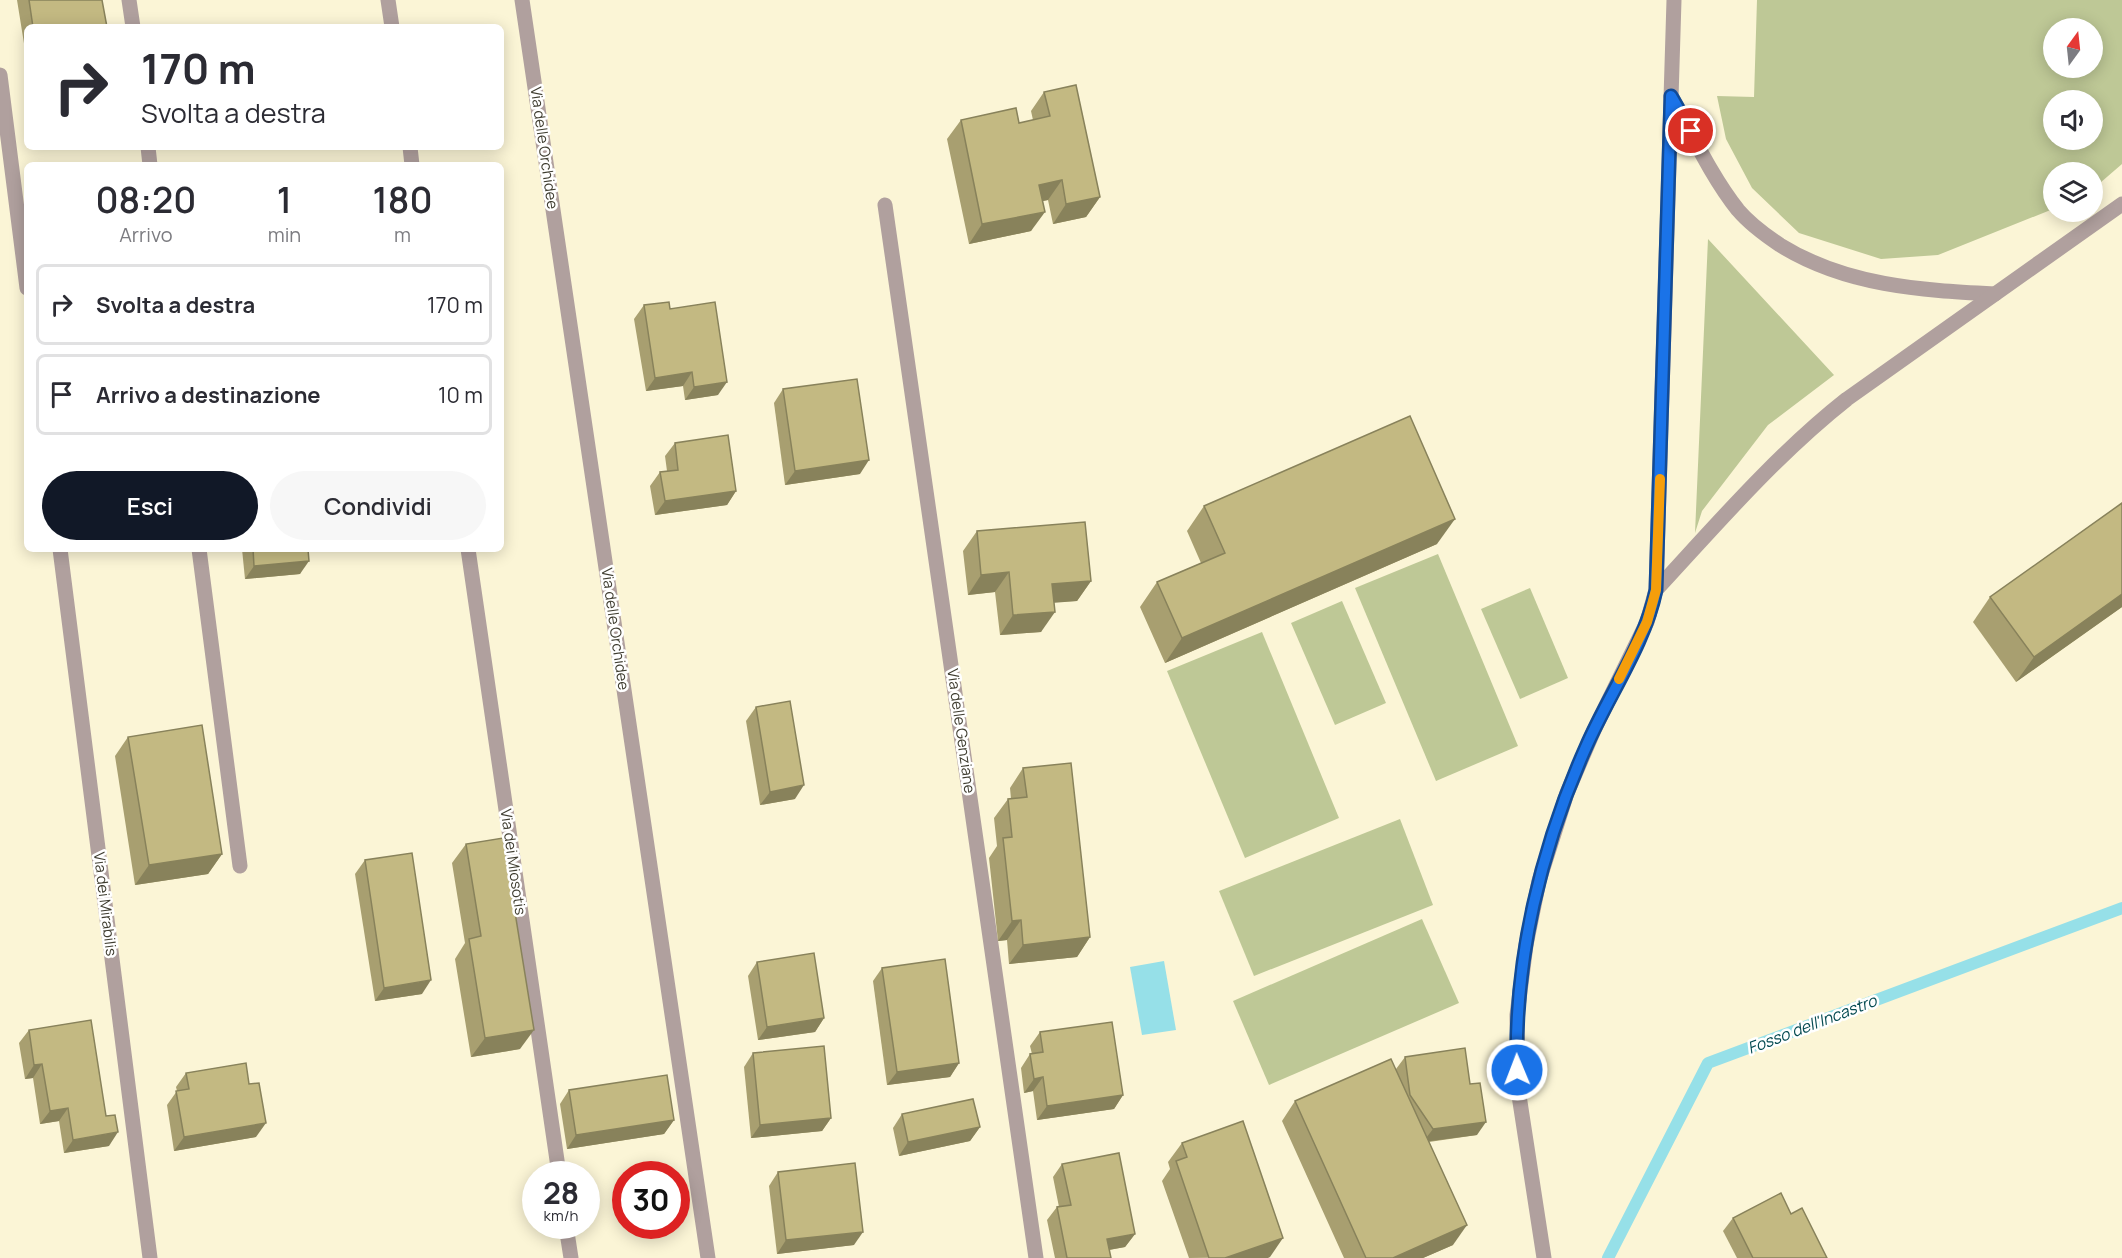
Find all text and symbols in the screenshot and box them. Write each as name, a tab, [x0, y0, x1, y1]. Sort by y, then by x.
north arrow	[2043, 18, 2103, 78]
map controls	[2043, 18, 2103, 222]
text: 170 m	[141, 39, 256, 97]
icon: right	[42, 48, 120, 126]
street label: Via delle Orchidee	[526, 85, 564, 211]
button: sound	[2043, 90, 2103, 150]
text: Svolta a destra	[141, 94, 326, 131]
pin	[1665, 105, 1716, 156]
icon: arrive	[1674, 114, 1707, 147]
button: layers	[2043, 162, 2103, 222]
text: 08:20	[95, 175, 196, 224]
text: 1	[277, 175, 292, 224]
text: 180	[373, 175, 433, 224]
text: Arrivo	[119, 221, 173, 248]
text: min	[268, 221, 301, 248]
text: m	[394, 221, 411, 248]
icon: right	[45, 288, 78, 321]
text: Svolta a destra	[96, 290, 255, 320]
text: 170 m	[427, 290, 483, 320]
icon: arrive	[45, 378, 78, 411]
text: Arrivo a destinazione	[96, 380, 320, 410]
text: 10 m	[438, 380, 483, 410]
button: Esci	[42, 471, 258, 540]
button: Condividi	[270, 471, 486, 540]
street label: Via delle Orchidee	[597, 566, 635, 692]
street label: Via delle Genziane	[942, 667, 981, 795]
street label: Via dei Miosotis	[496, 808, 531, 916]
street label: Via dei Mirabilis	[89, 851, 122, 957]
water label: Fosso dell'Incastro	[1744, 989, 1881, 1059]
position arrow	[1485, 1038, 1549, 1102]
speed limit sign: 30	[612, 1161, 690, 1239]
text: 28	[543, 1172, 579, 1213]
text: km/h	[544, 1205, 578, 1226]

